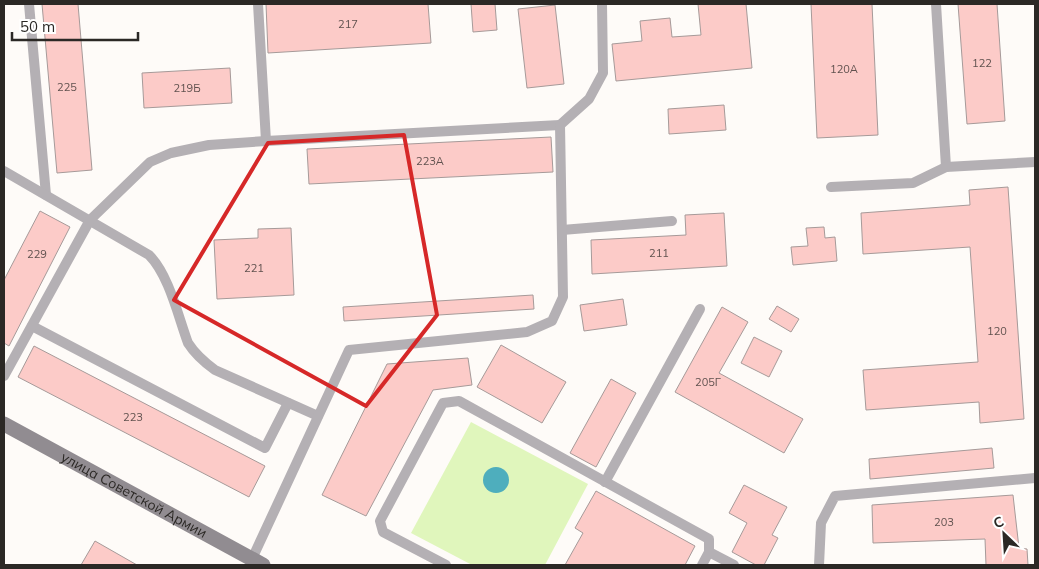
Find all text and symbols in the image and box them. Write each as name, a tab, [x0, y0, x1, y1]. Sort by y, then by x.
scale bar	[12, 10, 139, 42]
text: 50 m	[20, 17, 55, 36]
house number: 217	[338, 17, 358, 31]
house number: 122	[972, 56, 992, 70]
house number: 120А	[830, 62, 858, 76]
house number: 225	[57, 80, 77, 94]
house number: 219Б	[173, 81, 201, 95]
house number: 223А	[416, 154, 444, 168]
house number: 211	[649, 246, 669, 260]
house number: 229	[27, 247, 47, 261]
house number: 221	[244, 261, 264, 275]
house number: 120	[987, 324, 1007, 338]
house number: 205Г	[695, 375, 721, 389]
house number: 223	[123, 410, 143, 424]
street label: улица Советской Армии	[58, 448, 210, 542]
north arrow	[979, 509, 1029, 559]
text: С	[990, 512, 1007, 532]
house number: 203	[934, 515, 954, 529]

